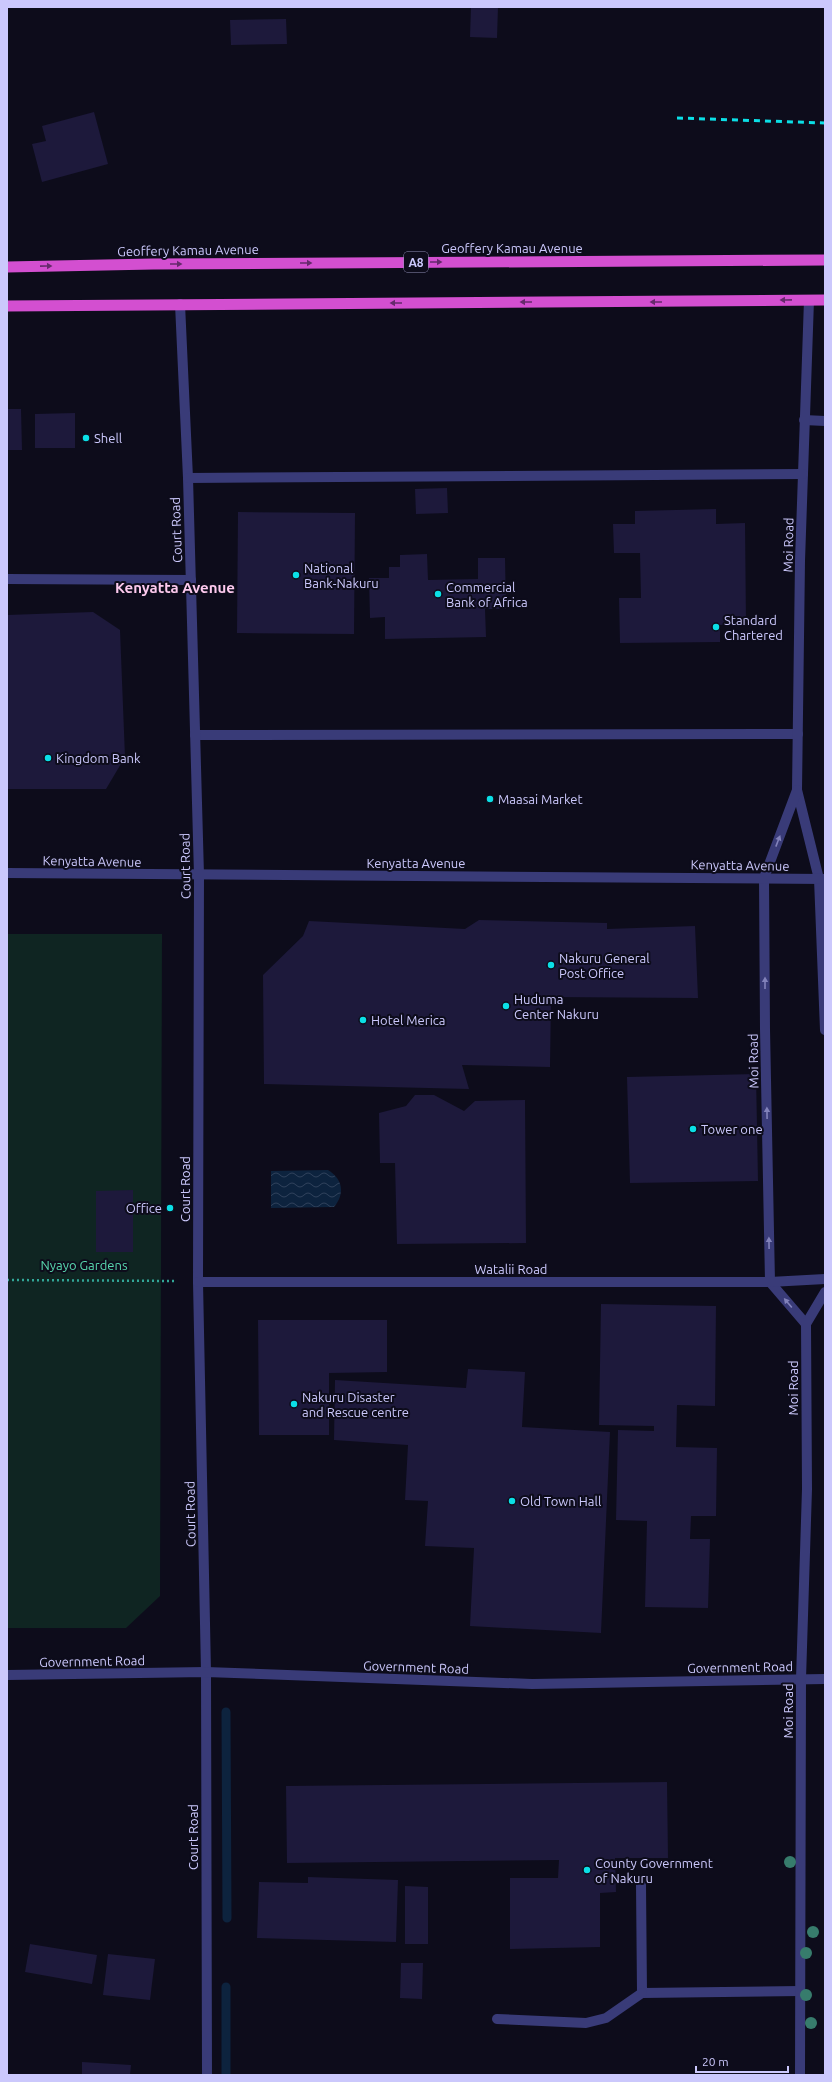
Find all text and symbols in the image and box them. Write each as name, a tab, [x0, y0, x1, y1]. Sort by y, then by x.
street label: Geoffery Kamau Avenue	[441, 241, 583, 255]
street label: Geoffery Kamau Avenue	[117, 242, 259, 258]
road number: A8	[404, 252, 428, 272]
one-way arrow	[430, 259, 443, 265]
one-way arrow	[300, 260, 313, 266]
one-way arrow	[170, 261, 183, 267]
one-way arrow	[40, 263, 53, 269]
one-way arrow	[779, 297, 792, 303]
one-way arrow	[519, 299, 532, 305]
one-way arrow	[649, 299, 662, 305]
one-way arrow	[389, 300, 402, 306]
place label: Shell	[94, 431, 123, 445]
marker: Shell	[81, 433, 91, 443]
street label: Court Road	[168, 497, 184, 563]
street label: Moi Road	[781, 517, 795, 573]
place label: National Bank-Nakuru	[304, 561, 379, 590]
marker: National Bank-Nakuru	[291, 570, 301, 580]
district label: Kenyatta Avenue	[115, 579, 235, 596]
place label: Commercial Bank of Africa	[446, 580, 528, 609]
marker: Commercial Bank of Africa	[433, 589, 443, 599]
place label: Standard Chartered	[724, 613, 783, 642]
marker: Standard Chartered	[711, 622, 721, 632]
place label: Kingdom Bank	[56, 751, 141, 765]
marker: Kingdom Bank	[43, 753, 53, 763]
place label: Maasai Market	[498, 792, 583, 806]
marker: Maasai Market	[485, 794, 495, 804]
street label: Court Road	[177, 833, 193, 899]
one-way arrow	[775, 835, 781, 847]
street label: Kenyatta Avenue	[42, 853, 142, 869]
street label: Kenyatta Avenue	[367, 856, 465, 870]
street label: Kenyatta Avenue	[690, 857, 790, 873]
place label: Nakuru General Post Office	[559, 951, 650, 980]
marker: Nakuru General Post Office	[546, 960, 556, 970]
one-way arrow	[762, 976, 768, 989]
place label: Huduma Center Nakuru	[514, 992, 599, 1021]
marker: Huduma Center Nakuru	[501, 1001, 511, 1011]
place label: Hotel Merica	[371, 1013, 446, 1027]
marker: Hotel Merica	[358, 1015, 368, 1025]
street label: Moi Road	[746, 1033, 760, 1089]
one-way arrow	[764, 1106, 770, 1119]
place label: Tower one	[701, 1122, 763, 1136]
marker: Tower one	[688, 1124, 698, 1134]
street label: Court Road	[178, 1156, 192, 1222]
place label: Office	[126, 1201, 162, 1215]
marker: Office	[165, 1203, 175, 1213]
one-way arrow	[766, 1237, 773, 1249]
park label: Nyayo Gardens	[40, 1258, 128, 1272]
street label: Watalii Road	[475, 1262, 547, 1276]
one-way arrow	[784, 1298, 793, 1308]
street label: Moi Road	[786, 1360, 800, 1416]
place label: Nakuru Disaster and Rescue centre	[302, 1390, 409, 1419]
marker: Nakuru Disaster and Rescue centre	[289, 1399, 299, 1409]
street label: Court Road	[182, 1481, 198, 1547]
place label: Old Town Hall	[520, 1494, 602, 1508]
marker: Old Town Hall	[507, 1496, 517, 1506]
street label: Government Road	[39, 1653, 145, 1669]
street label: Government Road	[363, 1658, 469, 1676]
street label: Government Road	[687, 1659, 793, 1675]
street label: Moi Road	[781, 1683, 795, 1739]
street label: Court Road	[186, 1804, 200, 1870]
place label: County Government of Nakuru	[595, 1856, 713, 1885]
marker: County Government of Nakuru	[582, 1865, 592, 1875]
scale bar	[696, 2048, 788, 2074]
text: 20 m	[702, 2055, 729, 2068]

